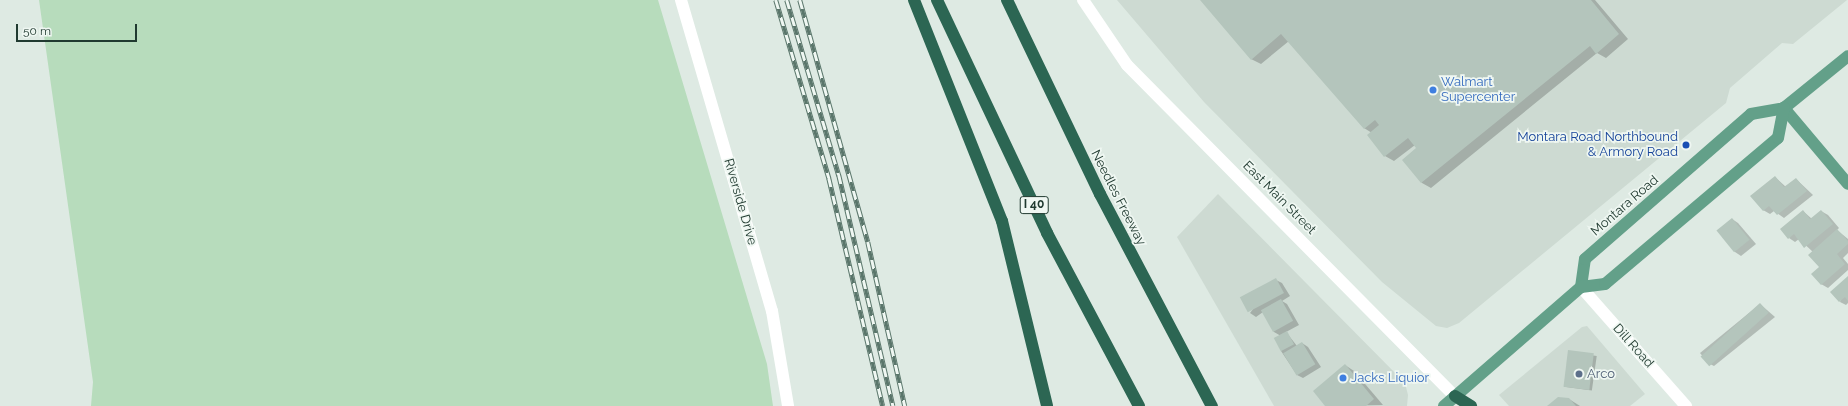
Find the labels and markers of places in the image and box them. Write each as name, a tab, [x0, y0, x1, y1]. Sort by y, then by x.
place label: Walmart Supercenter	[1441, 75, 1515, 106]
marker: Walmart Supercenter	[1428, 85, 1438, 95]
place label: Montara Road Northbound & Armory Road	[1517, 130, 1678, 161]
marker: Montara Road Northbound & Armory Road	[1681, 140, 1691, 150]
place label: Arco	[1587, 366, 1615, 382]
marker: Arco	[1574, 369, 1584, 379]
place label: Jacks Liquior	[1351, 370, 1429, 386]
marker: Jacks Liquior	[1338, 373, 1348, 383]

